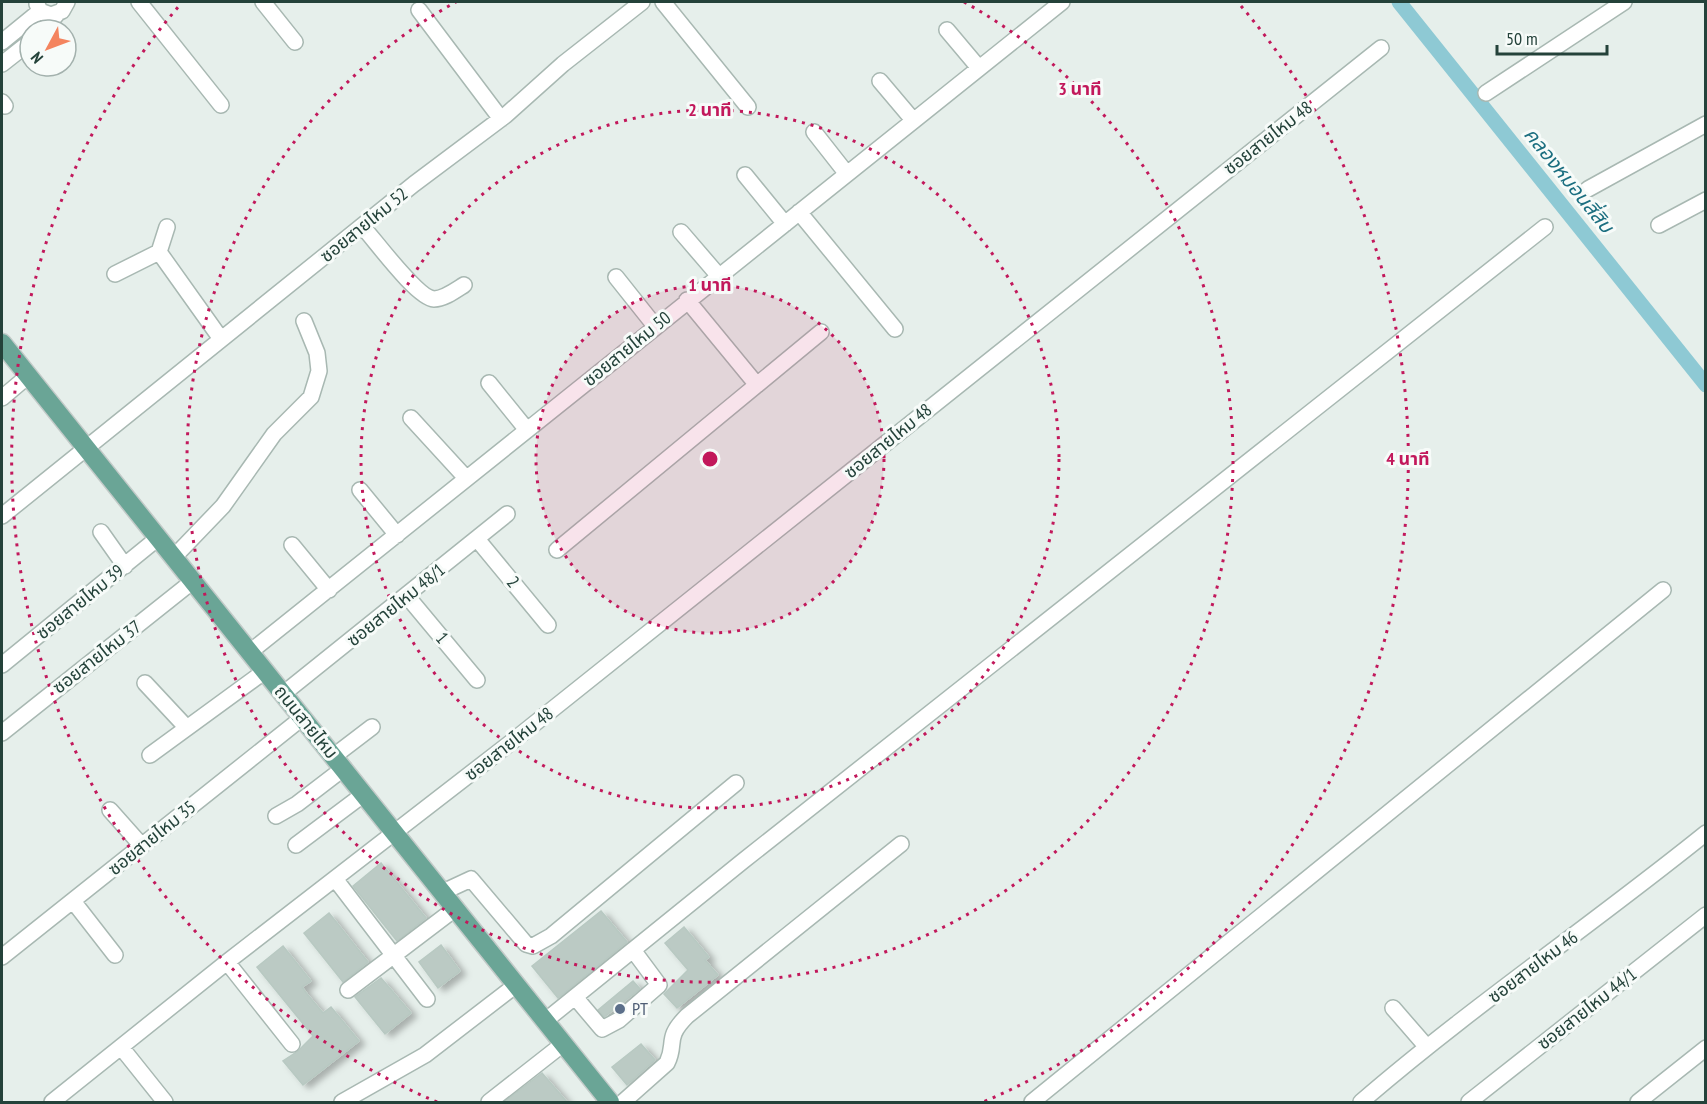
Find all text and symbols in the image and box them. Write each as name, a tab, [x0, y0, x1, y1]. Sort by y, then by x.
north arrow	[18, 18, 78, 78]
scale bar	[1497, 18, 1606, 56]
text: 50 m	[1506, 27, 1538, 50]
text: N	[26, 48, 47, 68]
text: 3 นาที	[1058, 77, 1102, 100]
street label: ซอยสายไหม 48	[1219, 96, 1317, 179]
text: 2 นาที	[688, 98, 732, 121]
water label: คลองหมอนสี่สิบ	[1518, 121, 1622, 240]
street label: ซอยสายไหม 52	[315, 182, 412, 267]
text: 1 นาที	[688, 273, 732, 296]
street label: ซอยสายไหม 50	[578, 306, 675, 391]
street label: ซอยสายไหม 48	[839, 398, 936, 483]
text: 4 นาที	[1386, 447, 1430, 470]
centre of rings	[700, 449, 720, 469]
street label: ซอยสายไหม 39	[31, 559, 128, 644]
street label: ซอยสายไหม 48/1	[343, 559, 449, 651]
street label: 2	[502, 571, 525, 592]
street label: ซอยสายไหม 37	[48, 615, 146, 698]
street label: 1	[431, 628, 453, 648]
street label: ถนนสายไหม	[270, 680, 343, 763]
street label: ซอยสายไหม 48	[460, 702, 558, 785]
street label: ซอยสายไหม 35	[103, 795, 200, 880]
street label: ซอยสายไหม 46	[1483, 925, 1582, 1008]
street label: ซอยสายไหม 44/1	[1532, 963, 1641, 1055]
place label: PT	[632, 997, 648, 1020]
marker: PT	[613, 1002, 627, 1016]

